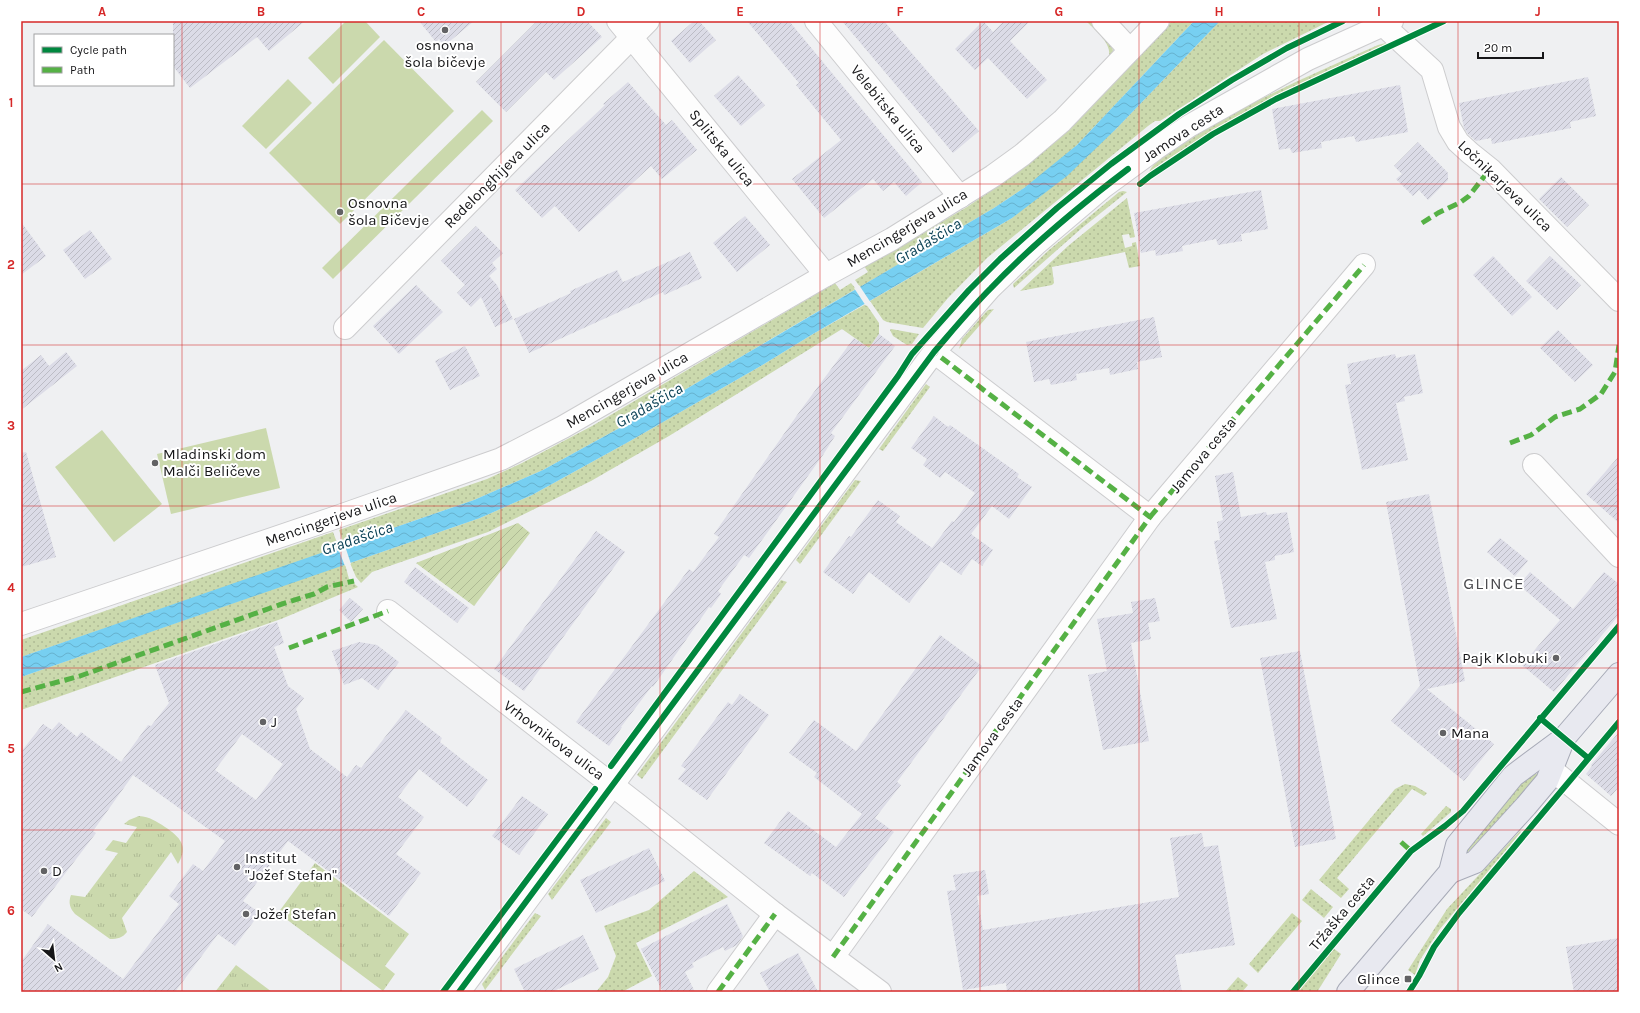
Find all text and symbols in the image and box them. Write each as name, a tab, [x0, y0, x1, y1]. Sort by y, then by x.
text: A	[98, 4, 106, 19]
text: B	[257, 4, 265, 19]
text: C	[417, 4, 425, 19]
text: D	[577, 4, 586, 19]
text: E	[736, 4, 744, 19]
text: F	[896, 4, 904, 19]
text: G	[1055, 4, 1063, 19]
text: H	[1214, 4, 1224, 19]
text: I	[1377, 4, 1381, 19]
text: J	[1535, 4, 1541, 19]
marker: osnovna šola bičevje	[440, 25, 450, 35]
legend	[34, 34, 174, 86]
scale bar	[1478, 34, 1543, 60]
place label: osnovna šola bičevje	[405, 36, 485, 71]
text: 20 m	[1484, 41, 1512, 55]
text: Cycle path	[70, 43, 127, 57]
street label: Velebitska ulica	[847, 61, 929, 157]
text: Path	[70, 63, 95, 77]
text: 1	[9, 95, 13, 110]
street label: Jamova cesta	[1139, 100, 1227, 166]
street label: Splitska ulica	[685, 106, 759, 190]
street label: Redelonghijeva ulica	[440, 118, 554, 232]
street label: Ločnikarjeva ulica	[1454, 136, 1556, 236]
street label: Mencingerjeva ulica	[843, 185, 971, 271]
place label: Osnovna šola Bičevje	[348, 194, 429, 229]
marker: Osnovna šola Bičevje	[335, 207, 345, 217]
water label: Gradaščica	[891, 214, 965, 268]
text: 2	[7, 257, 15, 272]
street label: Mencingerjeva ulica	[563, 348, 691, 432]
water label: Gradaščica	[612, 378, 686, 432]
street label: Jamova cesta	[1166, 414, 1240, 496]
text: 3	[7, 418, 15, 433]
place label: Mladinski dom Malči Beličeve	[163, 445, 266, 480]
marker: Mladinski dom Malči Beličeve	[150, 458, 160, 468]
street label: Mencingerjeva ulica	[263, 488, 399, 550]
water label: Gradaščica	[319, 517, 395, 559]
district label: GLINCE	[1463, 573, 1525, 593]
text: 4	[7, 580, 15, 595]
place label: Pajk Klobuki	[1462, 649, 1548, 667]
marker: Pajk Klobuki	[1551, 653, 1561, 663]
street label: Jamova cesta	[957, 694, 1027, 780]
street label: Vrhovnikova ulica	[500, 696, 608, 784]
place label: J	[271, 713, 277, 731]
marker: J	[258, 717, 268, 727]
place label: Mana	[1451, 724, 1489, 742]
marker: Mana	[1438, 728, 1448, 738]
text: 5	[7, 741, 15, 756]
place label: Institut "Jožef Stefan"	[245, 849, 337, 884]
place label: D	[52, 862, 62, 880]
marker: Institut "Jožef Stefan"	[232, 862, 242, 872]
marker: D	[39, 866, 49, 876]
street label: Tržaška cesta	[1305, 872, 1379, 954]
text: 6	[7, 903, 15, 918]
place label: Jožef Stefan	[254, 905, 337, 923]
marker: Jožef Stefan	[241, 909, 251, 919]
north arrow	[34, 939, 74, 979]
text: N	[52, 960, 65, 975]
place label: Glince	[1357, 970, 1400, 988]
marker: Glince	[1403, 974, 1413, 984]

